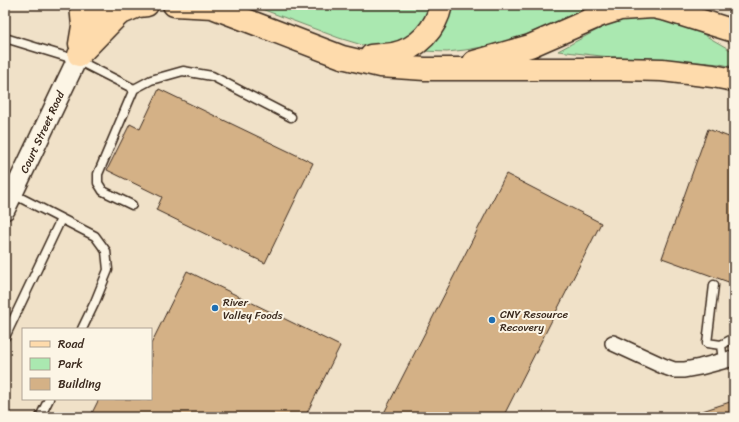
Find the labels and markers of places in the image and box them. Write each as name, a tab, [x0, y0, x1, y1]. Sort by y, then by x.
place label: River Valley Foods	[223, 293, 284, 325]
marker: River Valley Foods	[210, 303, 220, 313]
place label: CNY Resource Recovery	[500, 305, 568, 337]
marker: CNY Resource Recovery	[487, 315, 497, 325]

